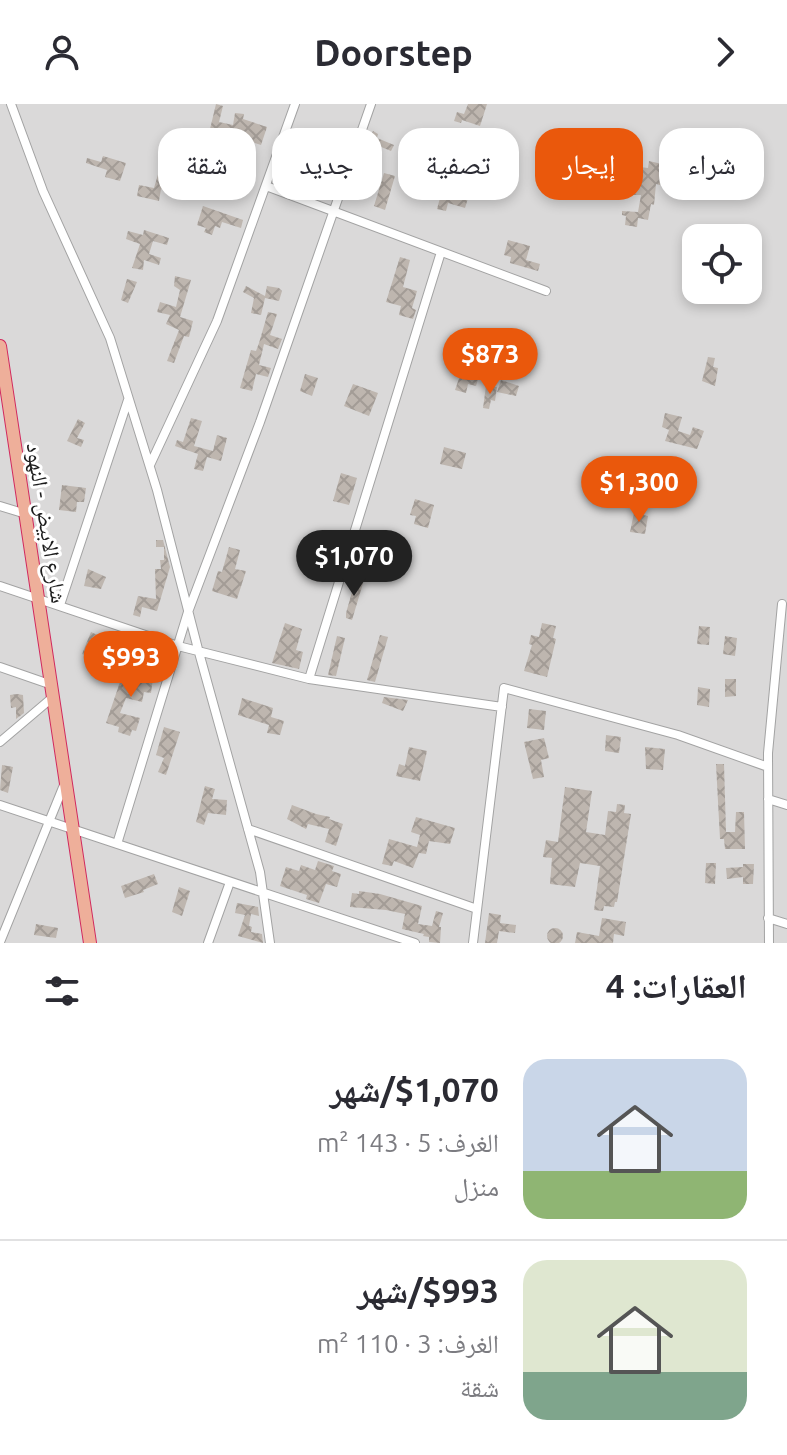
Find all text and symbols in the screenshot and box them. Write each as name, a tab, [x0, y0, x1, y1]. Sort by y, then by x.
icon: person	[40, 30, 84, 74]
icon: forward	[703, 30, 747, 74]
text: Doorstep	[314, 32, 473, 73]
chip: شقة	[158, 128, 256, 200]
chip: جديد	[272, 128, 382, 200]
chip: تصفية	[398, 128, 519, 200]
chip: إيجار	[535, 128, 643, 200]
chip: شراء	[659, 128, 764, 200]
map controls	[682, 224, 762, 304]
button: locate	[682, 224, 762, 304]
pin: $873	[443, 328, 537, 396]
text: $873	[461, 339, 519, 368]
street label: شارع الابيض - النهود	[20, 441, 73, 605]
pin: $1,300	[574, 456, 704, 524]
text: $1,300	[599, 467, 679, 496]
pin: $1,070	[289, 530, 419, 598]
text: $1,070	[314, 541, 394, 570]
pin: $993	[84, 631, 178, 699]
text: $993	[102, 642, 160, 671]
text: العقارات: 4	[605, 966, 747, 1004]
icon: filters	[40, 969, 84, 1013]
text: $1,070/شهر	[330, 1070, 499, 1108]
icon: home	[587, 1091, 683, 1187]
text: الغرف: 5 · 143 m²	[317, 1128, 499, 1157]
text: منزل	[454, 1172, 499, 1201]
text: $993/شهر	[357, 1271, 499, 1309]
icon: home	[587, 1292, 683, 1388]
text: الغرف: 3 · 110 m²	[317, 1329, 499, 1358]
text: شقة	[460, 1373, 499, 1402]

